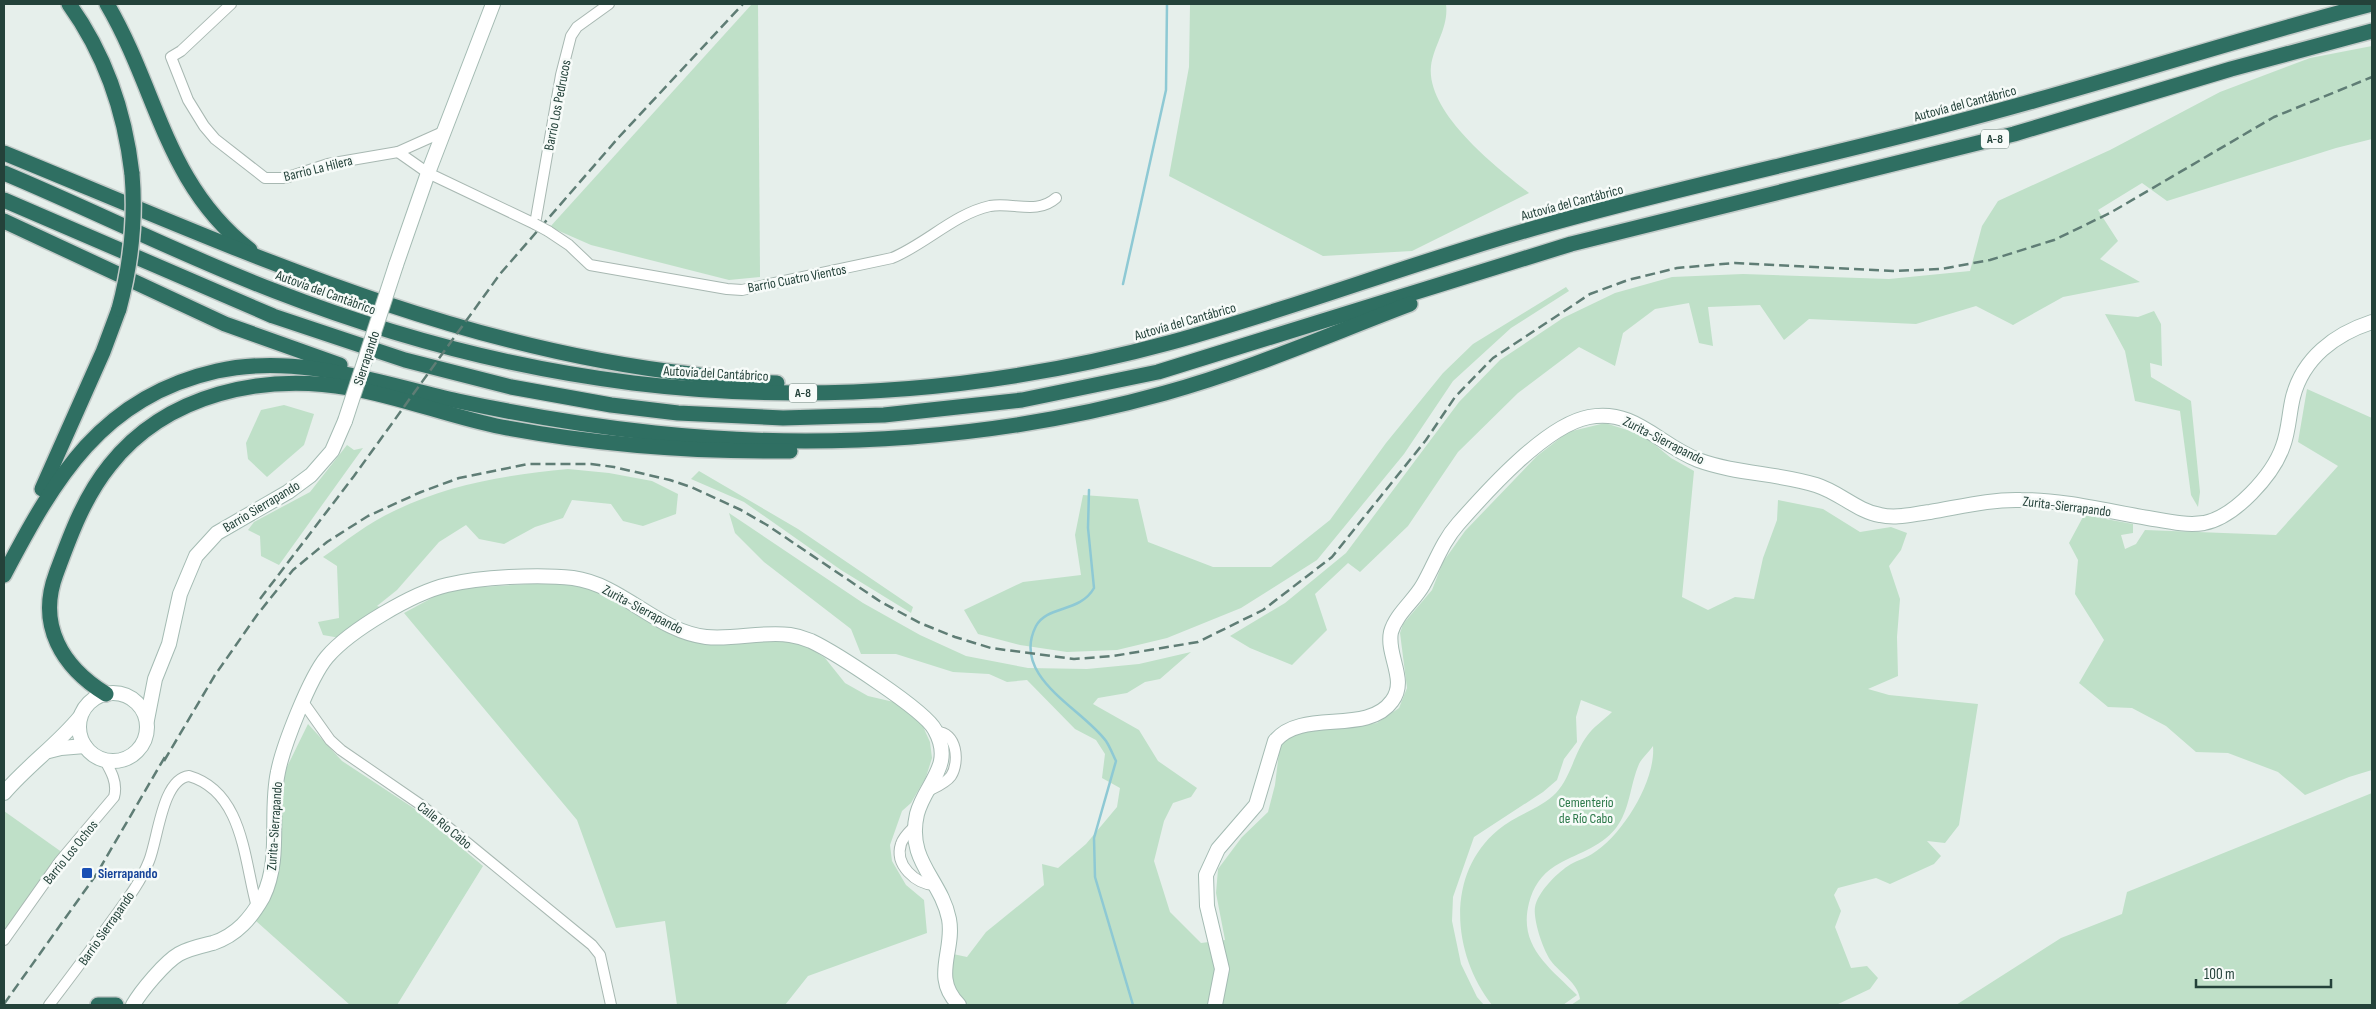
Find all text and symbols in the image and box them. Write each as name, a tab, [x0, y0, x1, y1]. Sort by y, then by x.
street label: Barrio Los Pedrucos	[540, 58, 575, 152]
street label: Autovía del Cantábrico	[1911, 82, 2018, 126]
road number: A-8	[1981, 130, 2009, 148]
street label: Barrio La Hilera	[282, 152, 354, 185]
street label: Autovía del Cantábrico	[1518, 181, 1625, 225]
street label: Barrio Cuatro Vientos	[746, 261, 848, 296]
street label: Autovía del Cantábrico	[273, 266, 378, 318]
street label: Autovía del Cantábrico	[1131, 299, 1238, 344]
street label: Sierrapando	[350, 329, 383, 388]
street label: Autovía del Cantábrico	[662, 362, 769, 385]
road number: A-8	[789, 383, 817, 402]
street label: Zurita-Sierrapando	[1620, 413, 1707, 468]
street label: Barrio Sierrapando	[220, 477, 303, 536]
street label: Zurita-Sierrapando	[2022, 493, 2112, 520]
street label: Zurita-Sierrapando	[599, 581, 686, 638]
street label: Zurita-Sierrapando	[263, 781, 286, 871]
park label: Cementerio de Río Cabo	[1558, 794, 1614, 827]
street label: Calle Río Cabo	[414, 798, 476, 853]
street label: Barrio Los Ochos	[39, 817, 101, 888]
place label: Sierrapando	[98, 865, 158, 882]
marker: Sierrapando	[80, 866, 94, 880]
street label: Barrio Sierrapando	[75, 888, 138, 969]
scale bar	[2196, 956, 2331, 988]
text: 100 m	[2204, 965, 2235, 984]

